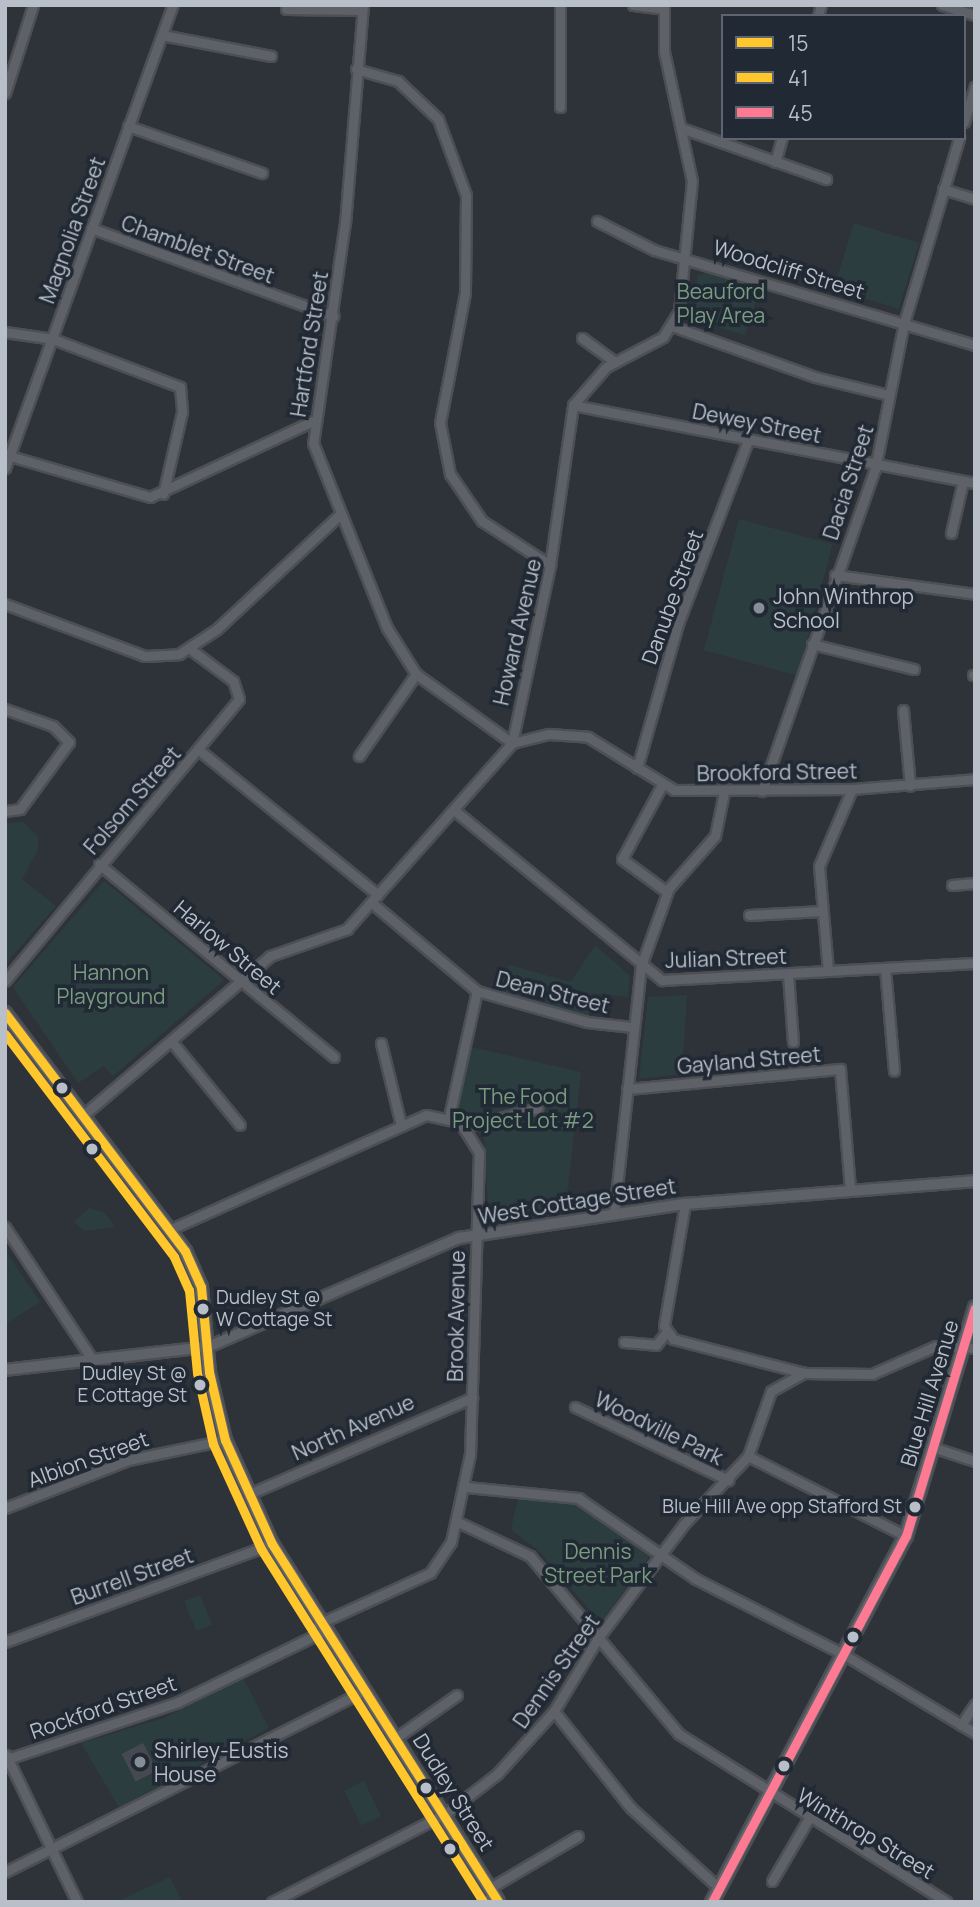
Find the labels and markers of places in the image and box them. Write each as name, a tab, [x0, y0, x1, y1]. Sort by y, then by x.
place label: John Winthrop School	[773, 583, 914, 633]
marker: John Winthrop School	[751, 600, 767, 616]
unlabelled marker	[55, 1081, 69, 1095]
unlabelled marker	[85, 1142, 99, 1156]
place label: Dudley St @ W Cottage St	[216, 1287, 333, 1331]
marker: Dudley St @ W Cottage St	[196, 1302, 210, 1316]
place label: Dudley St @ E Cottage St	[77, 1363, 187, 1407]
marker: Dudley St @ E Cottage St	[193, 1378, 207, 1392]
place label: Blue Hill Ave opp Stafford St	[662, 1496, 902, 1518]
marker: Blue Hill Ave opp Stafford St	[908, 1500, 922, 1514]
unlabelled marker	[846, 1630, 860, 1644]
place label: Shirley-Eustis House	[154, 1737, 289, 1787]
marker: Shirley-Eustis House	[132, 1754, 148, 1770]
unlabelled marker	[777, 1759, 791, 1773]
unlabelled marker	[419, 1781, 433, 1795]
unlabelled marker	[443, 1842, 457, 1856]

